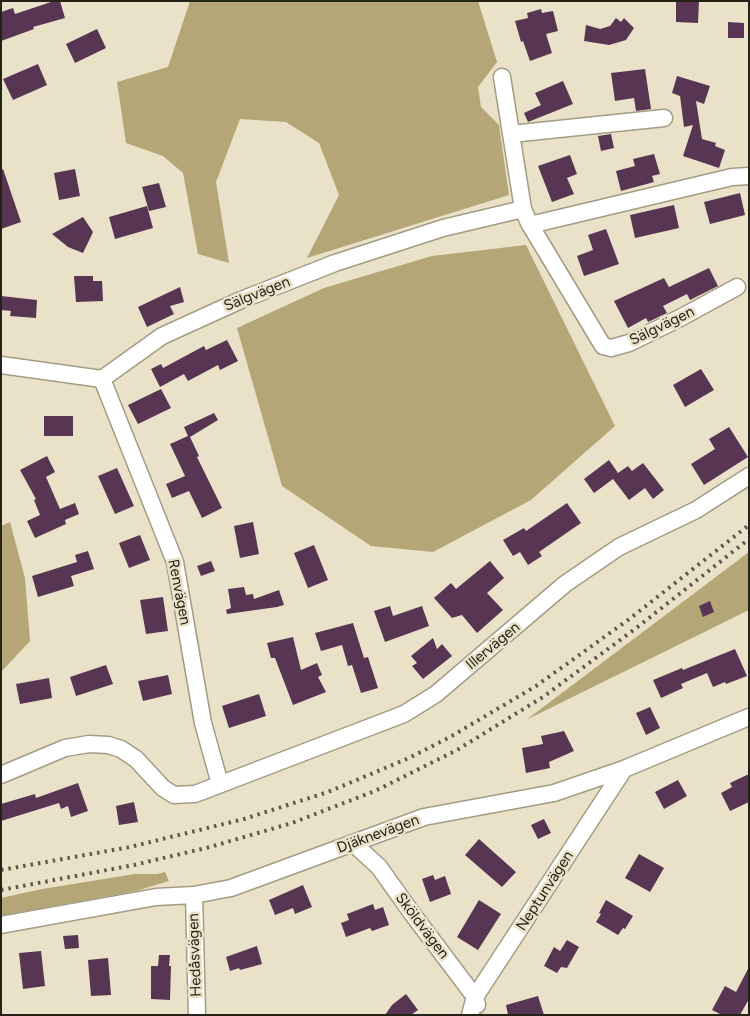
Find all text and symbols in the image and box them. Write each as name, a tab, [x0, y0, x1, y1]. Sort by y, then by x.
street label: Sälgvägen	[221, 273, 293, 315]
street label: Sälgvägen	[627, 303, 697, 349]
street label: Renvägen	[164, 558, 194, 626]
street label: Illervägen	[462, 618, 524, 674]
street label: Djäknevägen	[334, 811, 422, 857]
street label: Neptunvägen	[512, 848, 578, 934]
street label: Sköldvägen	[391, 889, 453, 963]
street label: Hedåsvägen	[185, 913, 205, 997]

